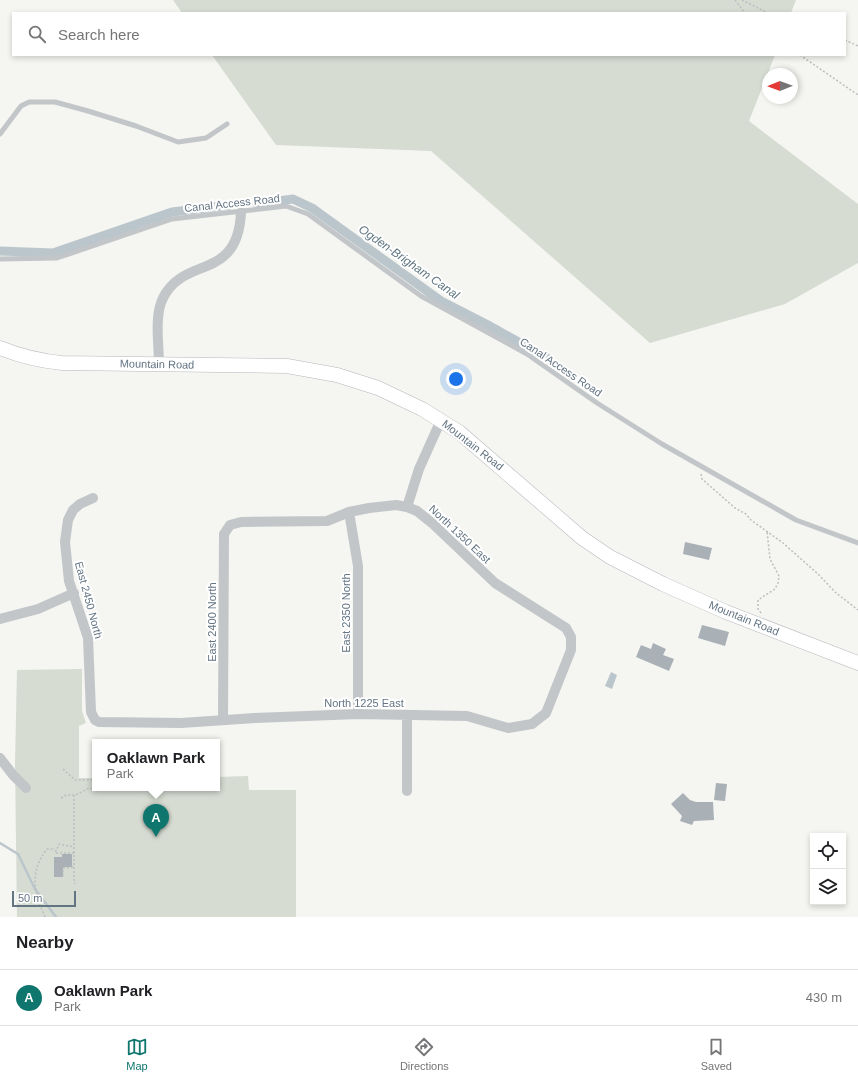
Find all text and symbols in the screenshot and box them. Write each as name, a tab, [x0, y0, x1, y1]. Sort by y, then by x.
search box	[12, 12, 846, 56]
icon: search	[26, 23, 48, 45]
text: Search here	[58, 26, 140, 43]
north arrow	[762, 68, 798, 104]
street label: Canal Access Road	[184, 192, 280, 214]
water label: Ogden-Brigham Canal	[356, 222, 462, 302]
street label: Canal Access Road	[518, 335, 604, 399]
street label: Mountain Road	[120, 357, 194, 371]
your location	[446, 369, 466, 389]
street label: Mountain Road	[440, 417, 506, 473]
street label: North 1350 East	[427, 503, 493, 565]
street label: East 2450 North	[73, 560, 105, 640]
street label: East 2350 North	[340, 573, 352, 653]
street label: East 2400 North	[206, 582, 218, 662]
street label: Mountain Road	[707, 598, 781, 638]
street label: North 1225 East	[324, 697, 404, 709]
popup	[92, 739, 220, 791]
text: Oaklawn Park	[107, 749, 205, 766]
text: Park	[107, 766, 134, 781]
pin: A	[143, 804, 169, 837]
map controls	[810, 833, 846, 905]
button: locate	[810, 833, 846, 869]
button: layers	[810, 869, 846, 905]
scale bar	[12, 889, 76, 908]
text: 50 m	[18, 892, 42, 904]
text: Nearby	[16, 933, 74, 952]
text: Oaklawn Park	[54, 982, 152, 999]
text: A	[24, 990, 34, 1005]
text: 430 m	[806, 990, 842, 1005]
text: Park	[54, 999, 81, 1014]
tab: Map	[126, 1036, 148, 1072]
tab: Directions	[400, 1036, 449, 1072]
tab: Saved	[701, 1036, 732, 1072]

